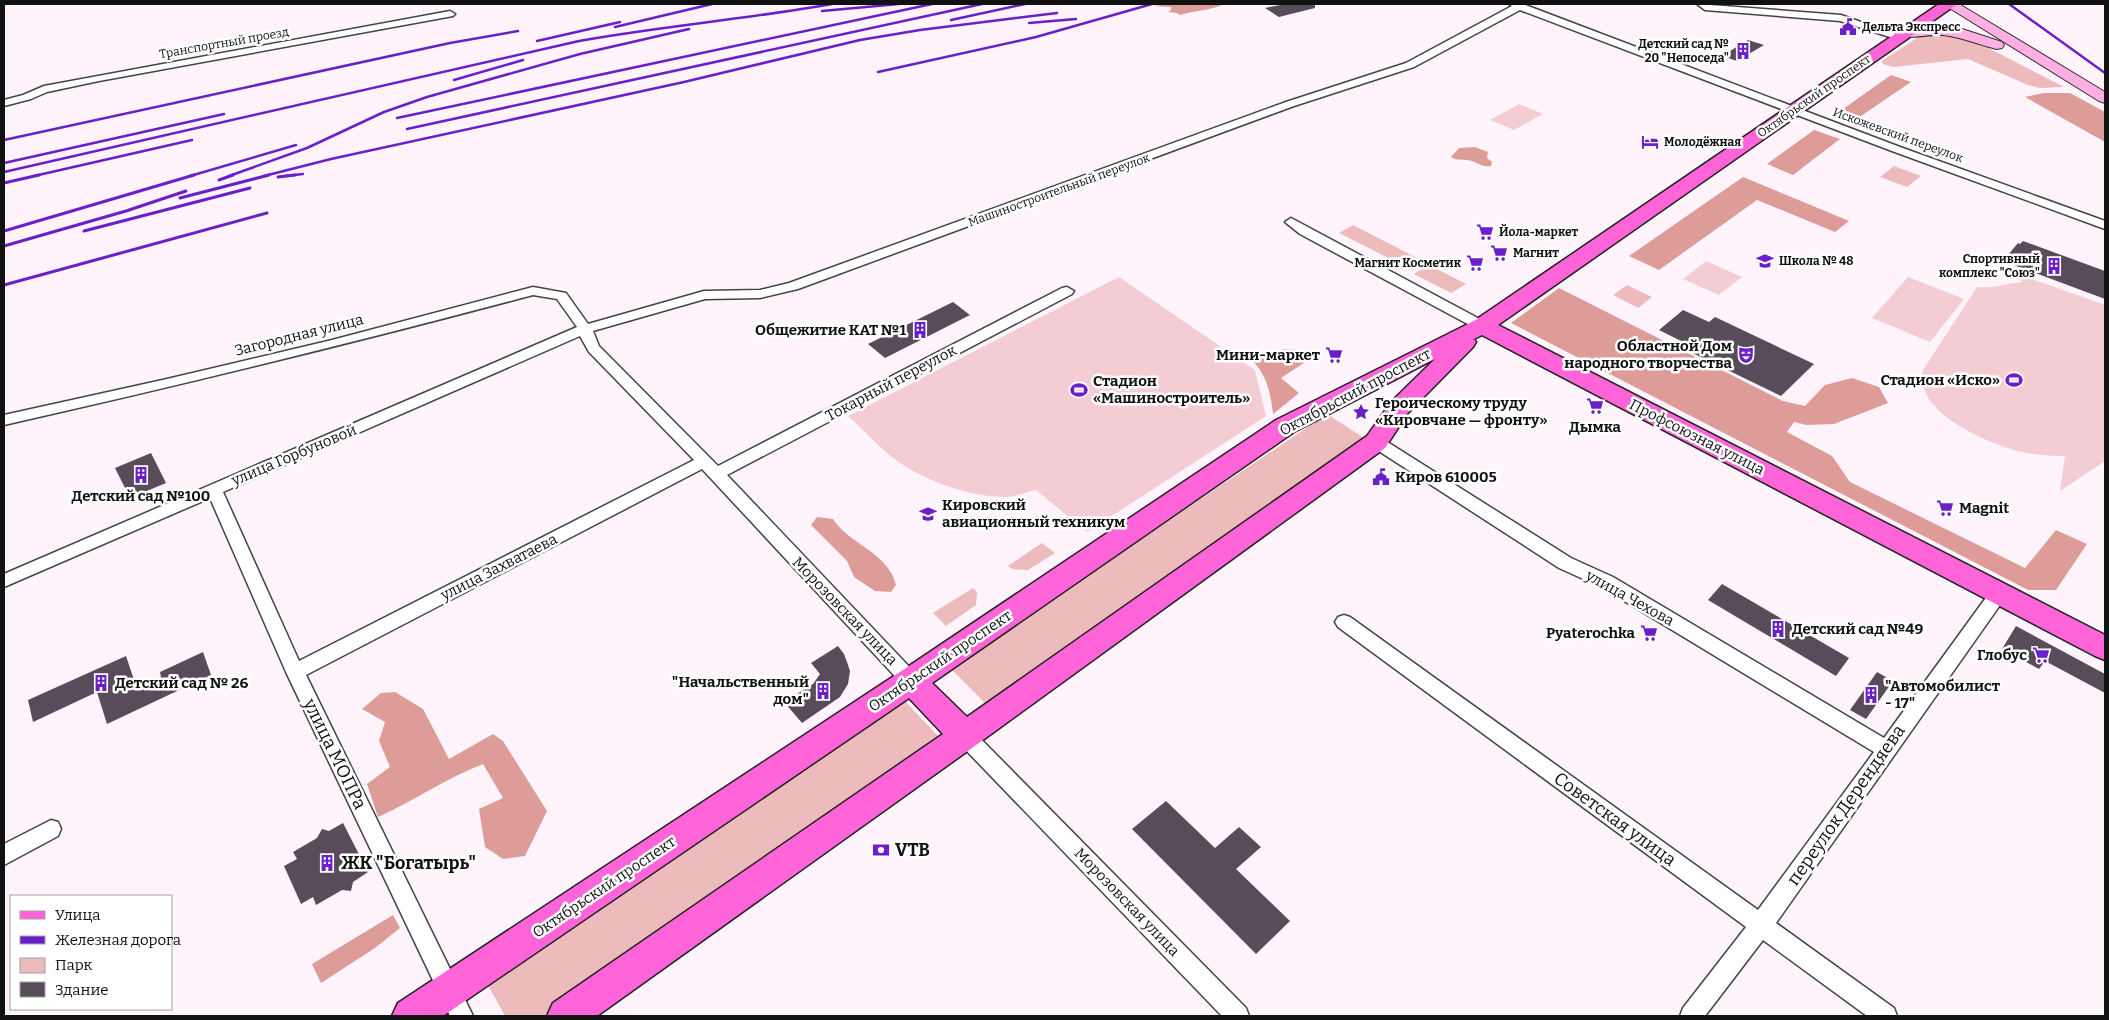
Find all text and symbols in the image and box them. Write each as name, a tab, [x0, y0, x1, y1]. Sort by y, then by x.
public building icon: Дельта Экспресс	[1838, 17, 1858, 37]
place label: Дельта Экспресс	[1862, 20, 1960, 34]
street label: Транспортный проезд	[158, 25, 290, 61]
place label: Детский сад № 20 "Непоседа"	[1638, 37, 1729, 65]
building icon: Детский сад № 20 "Непоседа"	[1733, 41, 1753, 61]
street label: Октябрьский проспект	[1755, 52, 1873, 140]
street label: Искожевский переулок	[1831, 105, 1965, 165]
hotel icon: Молодёжная	[1640, 132, 1660, 152]
place label: Молодёжная	[1664, 135, 1741, 149]
street label: Машиностроительный переулок	[966, 151, 1152, 229]
supermarket icon: Йола-маркет	[1475, 222, 1495, 242]
place label: Йола-маркет	[1499, 223, 1578, 239]
supermarket icon: Магнит	[1489, 243, 1509, 263]
place label: Магнит	[1513, 246, 1559, 260]
school or university icon: Школа № 48	[1755, 251, 1775, 271]
place label: Спортивный комплекс "Союз"	[1939, 252, 2040, 280]
supermarket icon: Магнит Косметик	[1465, 253, 1485, 273]
place label: Школа № 48	[1779, 254, 1854, 268]
place label: Магнит Косметик	[1354, 256, 1462, 270]
building icon: Спортивный комплекс "Союз"	[2044, 256, 2064, 276]
street label: Загородная улица	[233, 310, 365, 360]
building icon: Общежитие КАТ №1	[910, 320, 930, 340]
place label: Общежитие КАТ №1	[755, 321, 907, 339]
place label: Областной Дом народного творчества	[1564, 337, 1733, 372]
street label: Токарный переулок	[823, 341, 960, 425]
street label: Октябрьский проспект	[1276, 344, 1434, 439]
supermarket icon: Мини-маркет	[1324, 345, 1344, 365]
theatre icon: Областной Дом народного творчества	[1736, 345, 1756, 365]
place label: Мини-маркет	[1216, 346, 1321, 364]
sports icon: Стадион «Иско»	[2004, 370, 2024, 390]
place label: Стадион «Иско»	[1880, 371, 2000, 389]
place label: Стадион «Машиностроитель»	[1093, 372, 1250, 407]
sports icon: Стадион «Машиностроитель»	[1069, 380, 1089, 400]
place label: Героическому труду «Кировчане — фронту»	[1375, 394, 1548, 429]
street label: Профсоюзная улица	[1627, 395, 1767, 479]
supermarket icon: Дымка	[1585, 396, 1605, 416]
place icon: Героическому труду «Кировчане — фронту»	[1351, 402, 1371, 422]
place label: Дымка	[1569, 418, 1622, 436]
street label: улица Горбуновой	[228, 421, 359, 490]
building icon: Детский сад №100	[131, 465, 151, 485]
public building icon: Киров 610005	[1371, 467, 1391, 487]
place label: Киров 610005	[1395, 468, 1497, 486]
place label: Детский сад №100	[72, 487, 210, 505]
place label: Кировский авиационный техникум	[942, 496, 1125, 531]
supermarket icon: Magnit	[1935, 498, 1955, 518]
place label: Magnit	[1959, 499, 2009, 517]
school or university icon: Кировский авиационный техникум	[918, 504, 938, 524]
street label: улица Захватаева	[437, 530, 560, 605]
street label: Морозовская улица	[789, 553, 901, 669]
street label: улица Чехова	[1582, 566, 1677, 630]
street label: Октябрьский проспект	[865, 606, 1015, 716]
building icon: Детский сад №49	[1768, 619, 1788, 639]
place label: Детский сад №49	[1792, 620, 1923, 638]
supermarket icon: Pyaterochka	[1639, 623, 1659, 643]
place label: Pyaterochka	[1546, 624, 1636, 642]
supermarket icon: Глобус	[2031, 645, 2051, 665]
place label: Глобус	[1977, 646, 2027, 664]
building icon: Детский сад № 26	[91, 673, 111, 693]
place label: "Начальственный дом"	[672, 673, 809, 708]
place label: Детский сад № 26	[115, 674, 248, 692]
place label: "Автомобилист - 17"	[1885, 677, 2001, 712]
building icon: "Начальственный дом"	[813, 681, 833, 701]
building icon: "Автомобилист - 17"	[1861, 685, 1881, 705]
street label: улица МОПРа	[298, 694, 371, 813]
street label: переулок Дерендяева	[1782, 720, 1910, 890]
street label: Советская улица	[1550, 767, 1681, 871]
street label: Октябрьский проспект	[529, 832, 679, 942]
place label: VTB	[895, 839, 930, 861]
bank icon: VTB	[871, 840, 891, 860]
street label: Морозовская улица	[1071, 844, 1183, 960]
place label: ЖК "Богатырь"	[341, 852, 476, 874]
building icon: ЖК "Богатырь"	[317, 853, 337, 873]
legend	[10, 895, 172, 1010]
text: Улица	[55, 906, 101, 924]
text: Железная дорога	[55, 931, 181, 949]
text: Парк	[55, 956, 93, 974]
text: Здание	[55, 981, 109, 999]

